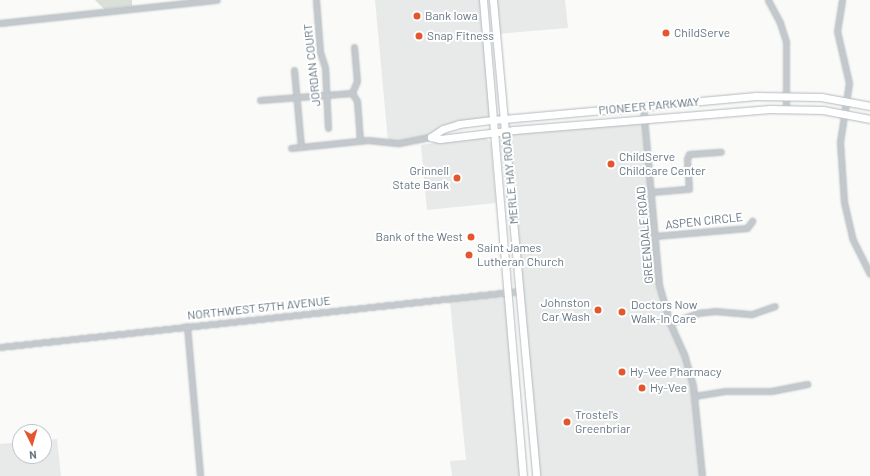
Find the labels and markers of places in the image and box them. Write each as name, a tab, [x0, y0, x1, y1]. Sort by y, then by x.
place label: Bank Iowa	[425, 9, 478, 23]
marker: Bank Iowa	[412, 11, 422, 21]
place label: ChildServe	[674, 26, 730, 40]
marker: ChildServe	[661, 28, 671, 38]
place label: Snap Fitness	[427, 29, 494, 43]
marker: Snap Fitness	[414, 31, 424, 41]
place label: ChildServe Childcare Center	[619, 150, 706, 178]
marker: ChildServe Childcare Center	[606, 159, 616, 169]
place label: Grinnell State Bank	[393, 164, 449, 192]
marker: Grinnell State Bank	[452, 173, 462, 183]
place label: Bank of the West	[375, 230, 463, 244]
marker: Bank of the West	[466, 232, 476, 242]
place label: Saint James Lutheran Church	[477, 241, 564, 269]
marker: Saint James Lutheran Church	[464, 250, 474, 260]
place label: Johnston Car Wash	[541, 296, 590, 324]
place label: Doctors Now Walk-In Care	[631, 298, 697, 326]
marker: Johnston Car Wash	[593, 305, 603, 315]
marker: Doctors Now Walk-In Care	[616, 306, 628, 318]
place label: Hy-Vee Pharmacy	[630, 365, 721, 379]
marker: Hy-Vee Pharmacy	[617, 367, 627, 377]
place label: Hy-Vee	[650, 381, 687, 395]
marker: Hy-Vee	[637, 383, 647, 393]
place label: Trostel's Greenbriar	[575, 408, 630, 436]
marker: Trostel's Greenbriar	[562, 417, 572, 427]

